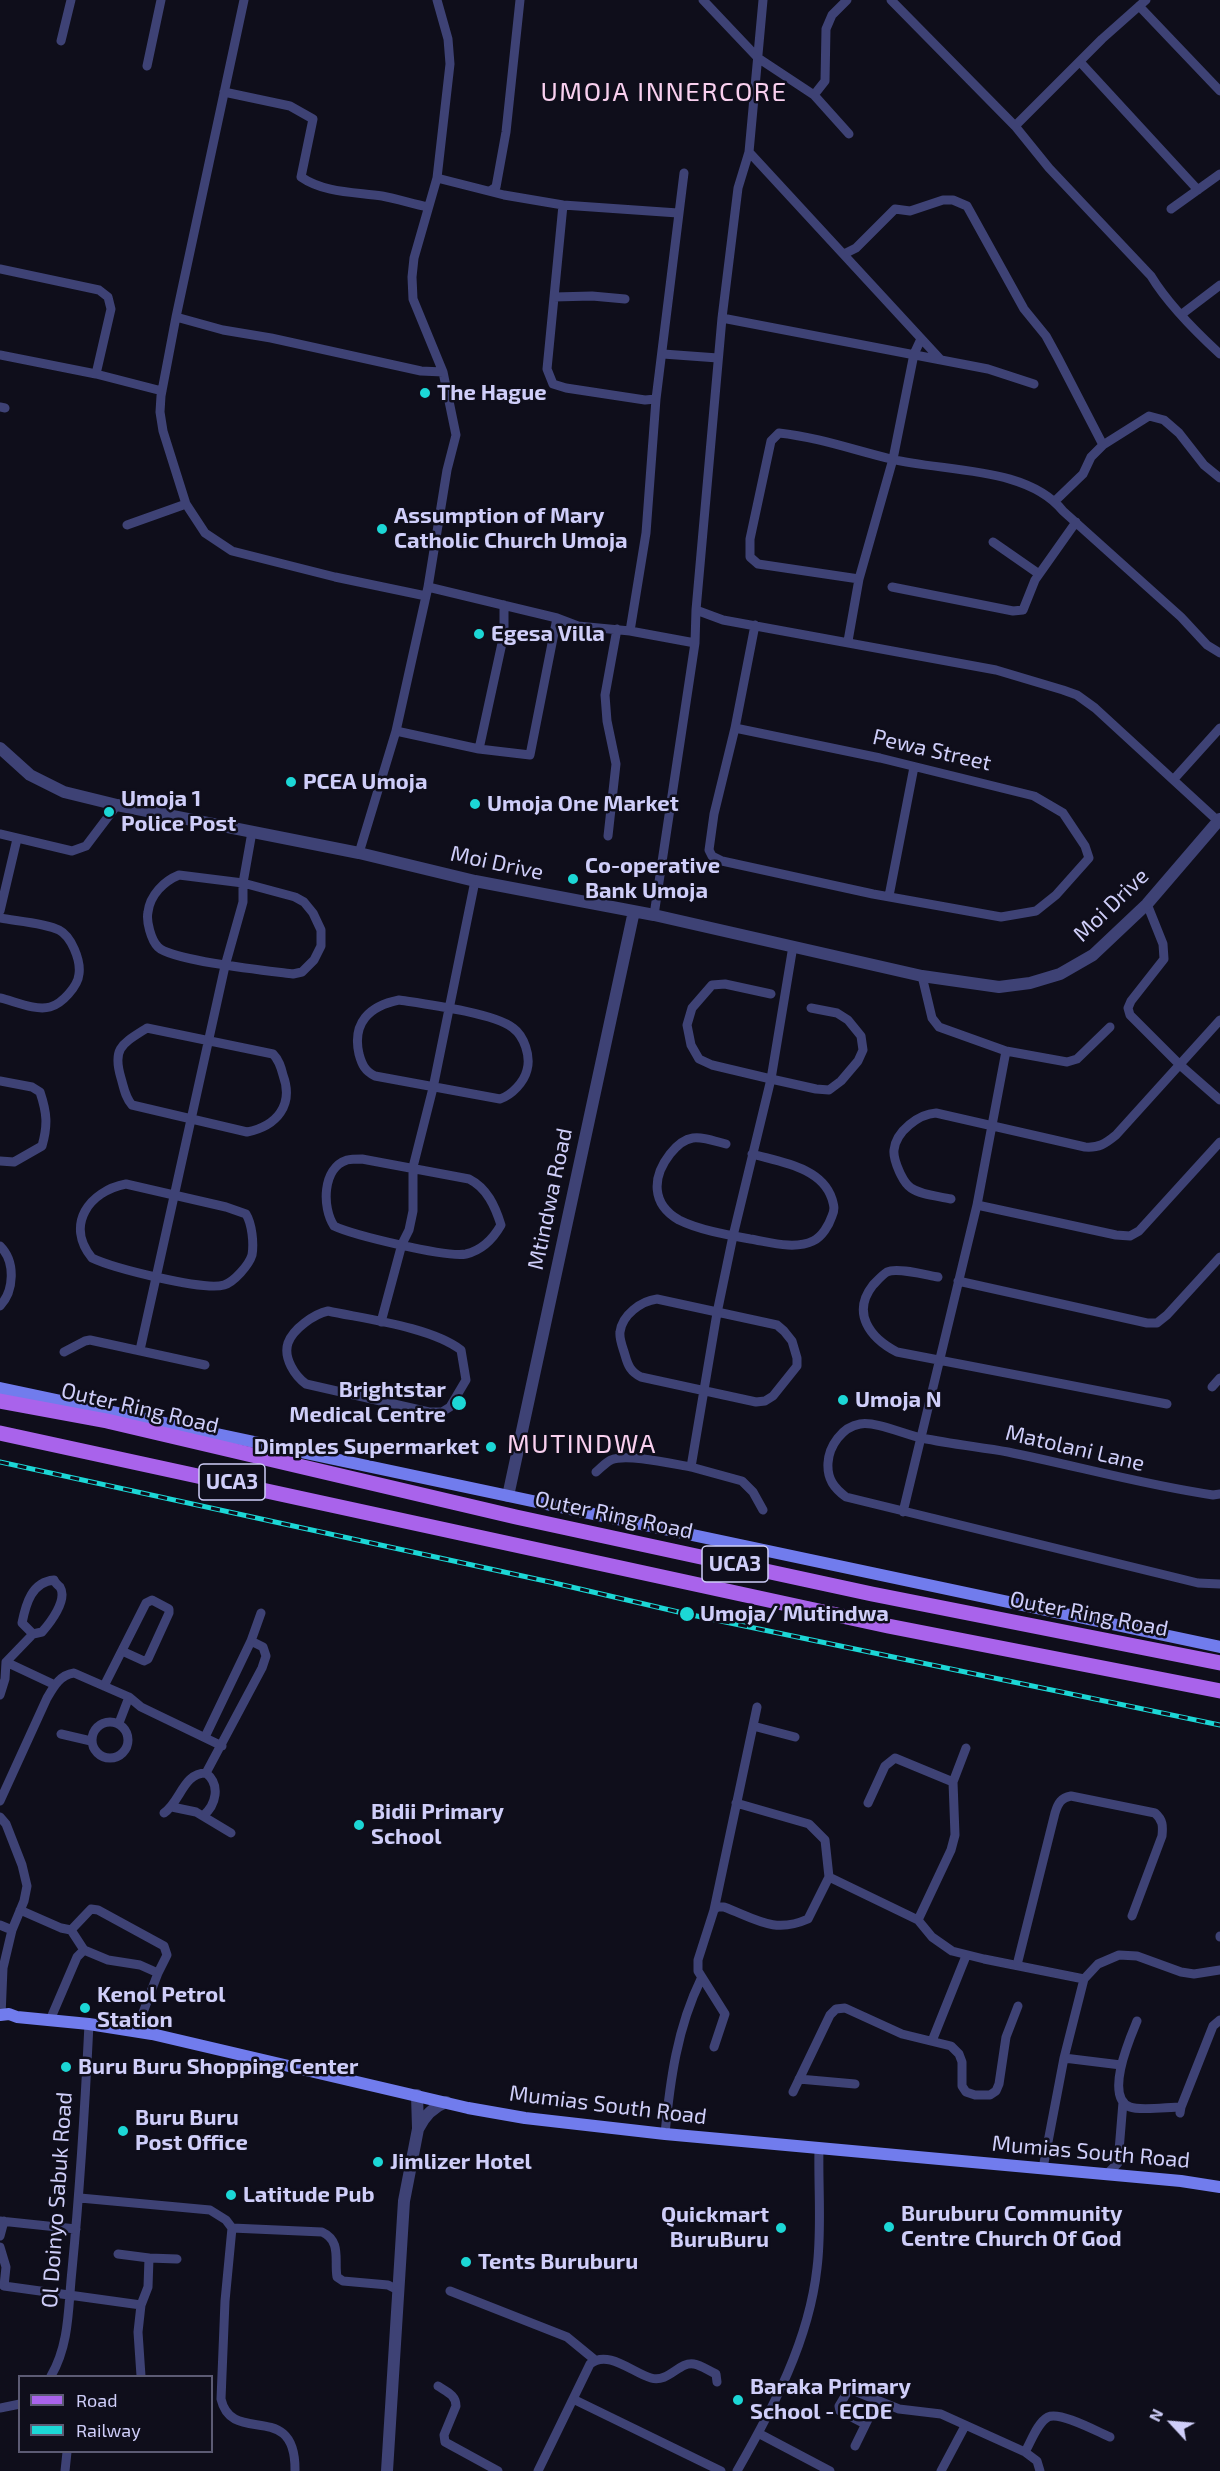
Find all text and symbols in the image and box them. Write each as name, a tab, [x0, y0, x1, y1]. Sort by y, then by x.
district label: UMOJA INNERCORE	[541, 76, 787, 108]
place label: The Hague	[437, 380, 547, 406]
marker: The Hague	[418, 386, 432, 400]
place label: Assumption of Mary Catholic Church Umoja	[394, 503, 628, 554]
marker: Assumption of Mary Catholic Church Umoja	[375, 522, 389, 536]
place label: Egesa Villa	[491, 621, 605, 647]
marker: Egesa Villa	[472, 627, 486, 641]
street label: Pewa Street	[870, 724, 994, 776]
place label: PCEA Umoja	[303, 769, 427, 795]
marker: PCEA Umoja	[284, 775, 298, 789]
place label: Umoja 1 Police Post	[121, 786, 236, 837]
place label: Umoja One Market	[487, 791, 679, 817]
marker: Umoja One Market	[468, 797, 482, 811]
marker: Umoja 1 Police Post	[102, 805, 116, 819]
street label: Moi Drive	[448, 840, 546, 886]
place label: Co-operative Bank Umoja	[585, 853, 720, 904]
street label: Moi Drive	[1068, 863, 1154, 947]
marker: Co-operative Bank Umoja	[566, 872, 580, 886]
street label: Mtindwa Road	[522, 1126, 578, 1272]
street label: Outer Ring Road	[59, 1377, 221, 1439]
place label: Brightstar Medical Centre	[289, 1377, 446, 1428]
place label: Umoja N	[855, 1387, 942, 1413]
marker: Umoja N	[836, 1393, 850, 1407]
marker: Brightstar Medical Centre	[450, 1394, 468, 1412]
street label: Matolani Lane	[1003, 1419, 1147, 1477]
district label: MUTINDWA	[507, 1428, 657, 1460]
place label: Dimples Supermarket	[254, 1434, 479, 1460]
marker: Dimples Supermarket	[484, 1440, 498, 1454]
road number: UCA3	[199, 1464, 265, 1500]
street label: Outer Ring Road	[533, 1485, 695, 1545]
road number: UCA3	[702, 1546, 768, 1582]
street label: Outer Ring Road	[1008, 1586, 1170, 1642]
place label: Umoja/ Mutindwa	[700, 1601, 889, 1627]
marker: Umoja/ Mutindwa	[678, 1605, 696, 1623]
place label: Bidii Primary School	[371, 1799, 504, 1850]
marker: Bidii Primary School	[352, 1818, 366, 1832]
place label: Kenol Petrol Station	[97, 1982, 226, 2034]
marker: Kenol Petrol Station	[78, 2001, 92, 2015]
place label: Buru Buru Shopping Center	[78, 2054, 358, 2080]
marker: Buru Buru Shopping Center	[59, 2060, 73, 2074]
street label: Mumias South Road	[508, 2080, 708, 2130]
street label: Ol Doinyo Sabuk Road	[36, 2091, 78, 2309]
place label: Buru Buru Post Office	[135, 2105, 248, 2156]
marker: Buru Buru Post Office	[116, 2124, 130, 2138]
street label: Mumias South Road	[991, 2130, 1191, 2174]
place label: Jimlizer Hotel	[390, 2149, 532, 2175]
marker: Jimlizer Hotel	[371, 2155, 385, 2169]
place label: Latitude Pub	[243, 2182, 374, 2208]
marker: Latitude Pub	[224, 2188, 238, 2202]
place label: Buruburu Community Centre Church Of God	[901, 2201, 1122, 2252]
place label: Quickmart BuruBuru	[661, 2202, 769, 2254]
marker: Buruburu Community Centre Church Of God	[882, 2220, 896, 2234]
marker: Quickmart BuruBuru	[774, 2221, 788, 2235]
place label: Tents Buruburu	[478, 2249, 638, 2275]
marker: Tents Buruburu	[459, 2255, 473, 2269]
place label: Baraka Primary School - ECDE	[750, 2374, 911, 2426]
legend	[18, 2375, 213, 2453]
text: Road	[76, 2389, 117, 2411]
marker: Baraka Primary School - ECDE	[731, 2393, 745, 2407]
north arrow	[1142, 2393, 1202, 2453]
text: N	[1144, 2406, 1166, 2424]
text: Railway	[76, 2419, 141, 2441]

